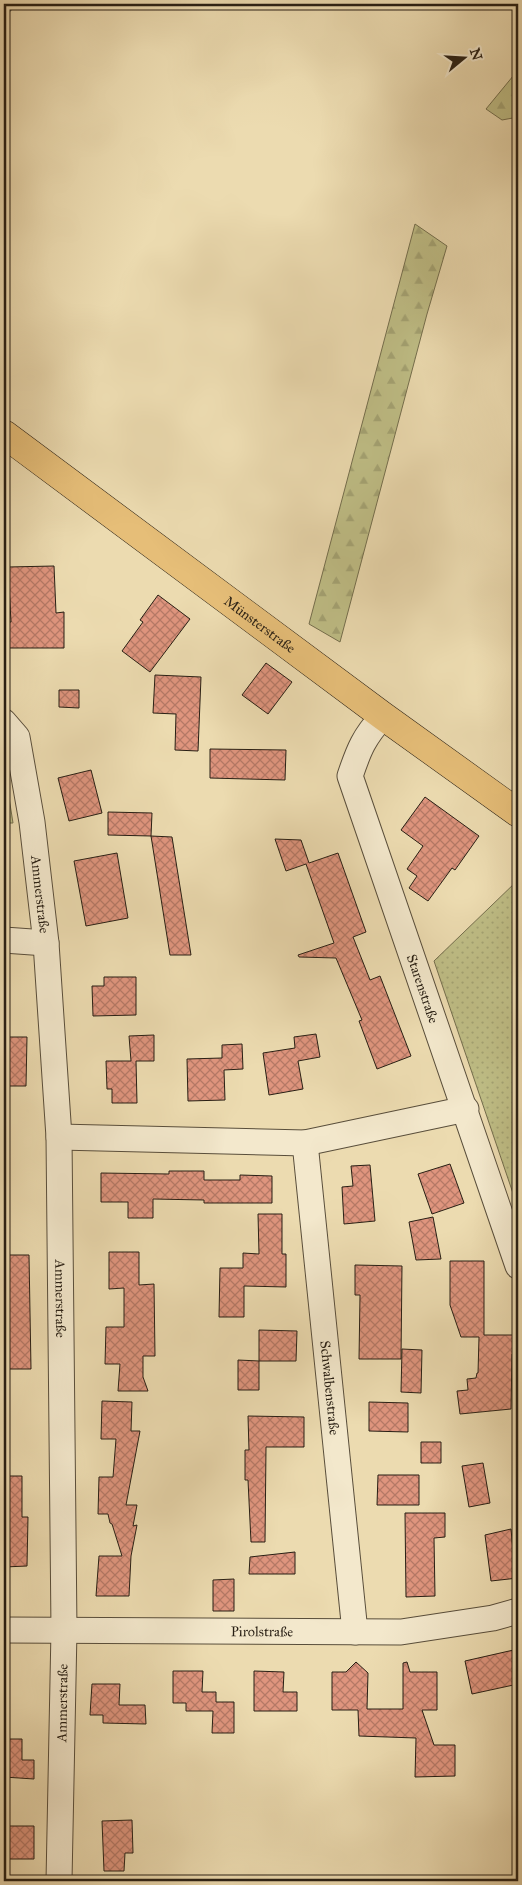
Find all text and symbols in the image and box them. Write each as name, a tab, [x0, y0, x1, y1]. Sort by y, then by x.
north arrow	[440, 32, 490, 82]
text: N	[466, 46, 486, 63]
street label: Münsterstraße	[221, 593, 299, 657]
street label: Ammerstraße	[27, 854, 53, 934]
street label: Starenstraße	[403, 952, 442, 1026]
street label: Ammerstraße	[51, 1258, 69, 1338]
street label: Schwalbenstraße	[316, 1340, 343, 1436]
street label: Pirolstraße	[231, 1623, 293, 1640]
street label: Ammerstraße	[53, 1664, 72, 1743]

